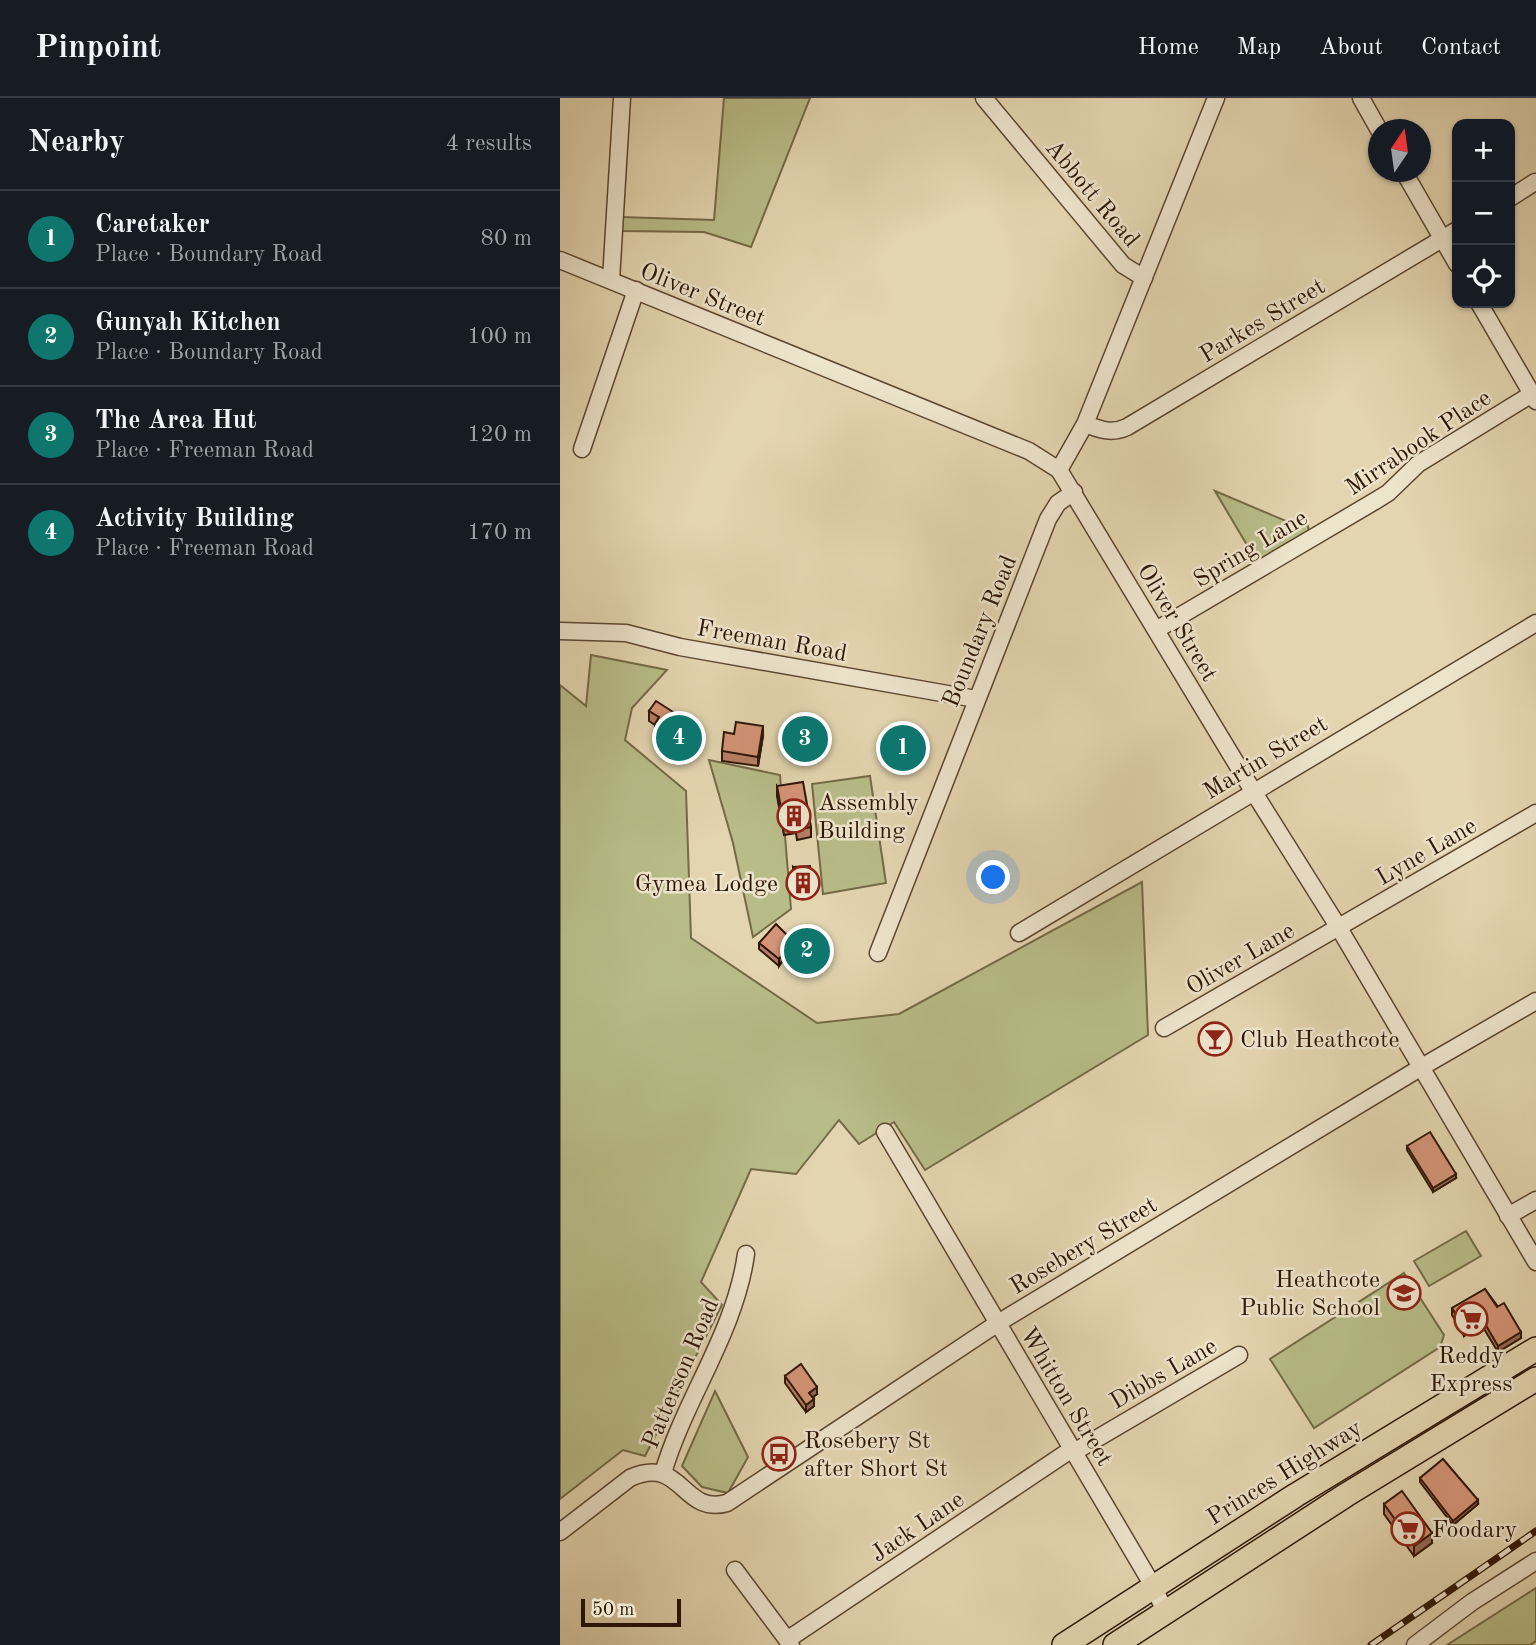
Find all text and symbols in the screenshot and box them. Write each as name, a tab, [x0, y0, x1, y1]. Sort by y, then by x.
text: Pinpoint	[35, 32, 161, 65]
text: Home	[1138, 36, 1199, 60]
text: Map	[1237, 36, 1281, 60]
text: About	[1319, 36, 1383, 60]
text: Contact	[1421, 36, 1501, 60]
north arrow	[1368, 119, 1431, 182]
map controls	[1452, 119, 1515, 308]
button: +	[1452, 119, 1515, 182]
text: Nearby	[28, 128, 125, 158]
text: 4 results	[446, 132, 532, 155]
street label: Abbott Road	[1040, 136, 1143, 252]
button: −	[1452, 182, 1515, 245]
text: Caretaker	[95, 212, 210, 238]
text: 1	[44, 227, 58, 250]
text: 80 m	[481, 227, 532, 250]
text: Place · Boundary Road	[95, 243, 323, 266]
button: locate	[1452, 245, 1515, 308]
street label: Oliver Street	[636, 260, 768, 332]
street label: Parkes Street	[1196, 275, 1330, 368]
text: Gunyah Kitchen	[95, 310, 281, 336]
text: 2	[44, 325, 58, 348]
text: 100 m	[467, 325, 532, 348]
text: Place · Boundary Road	[95, 341, 323, 364]
street label: Mirrabook Place	[1342, 386, 1496, 501]
text: The Area Hut	[95, 408, 257, 434]
text: 3	[44, 423, 58, 446]
text: 120 m	[467, 423, 532, 446]
text: Place · Freeman Road	[95, 439, 314, 462]
text: Activity Building	[95, 506, 294, 532]
street label: Spring Lane	[1190, 506, 1312, 593]
text: 4	[44, 521, 58, 544]
text: 170 m	[467, 521, 532, 544]
text: Place · Freeman Road	[95, 537, 314, 560]
street label: Boundary Road	[939, 552, 1022, 711]
street label: Oliver Street	[1132, 560, 1221, 686]
street label: Freeman Road	[695, 617, 849, 667]
pin: 4	[656, 712, 702, 764]
street label: Martin Street	[1200, 712, 1332, 805]
pin: 3	[782, 713, 828, 765]
pin: 1	[880, 722, 926, 774]
place label: Assembly Building	[818, 792, 919, 844]
building icon: Assembly Building	[775, 797, 813, 835]
street label: Lyne Lane	[1373, 814, 1481, 891]
your location	[976, 860, 1010, 894]
building icon: Gymea Lodge	[784, 864, 822, 902]
place label: Gymea Lodge	[635, 873, 778, 897]
street label: Oliver Lane	[1183, 919, 1299, 1000]
pin: 2	[784, 925, 830, 977]
bar icon: Club Heathcote	[1196, 1020, 1234, 1058]
place label: Club Heathcote	[1240, 1029, 1399, 1053]
street label: Rosebery Street	[1006, 1193, 1162, 1300]
place label: Heathcote Public School	[1240, 1269, 1380, 1321]
school or university icon: Heathcote Public School	[1385, 1274, 1423, 1312]
street label: Patterson Road	[639, 1295, 724, 1452]
supermarket icon: Reddy Express	[1452, 1300, 1490, 1338]
street label: Whitton Street	[1015, 1323, 1116, 1471]
street label: Dibbs Lane	[1107, 1335, 1221, 1415]
place label: Reddy Express	[1429, 1345, 1513, 1397]
street label: Princes Highway	[1203, 1416, 1367, 1531]
place label: Rosebery St after Short St	[804, 1430, 948, 1482]
bus stop icon: Rosebery St after Short St	[760, 1435, 798, 1473]
street label: Jack Lane	[867, 1488, 969, 1567]
supermarket icon: Foodary	[1389, 1510, 1427, 1548]
place label: Foodary	[1432, 1519, 1518, 1543]
scale bar	[581, 1596, 681, 1628]
text: 50 m	[592, 1601, 634, 1620]

